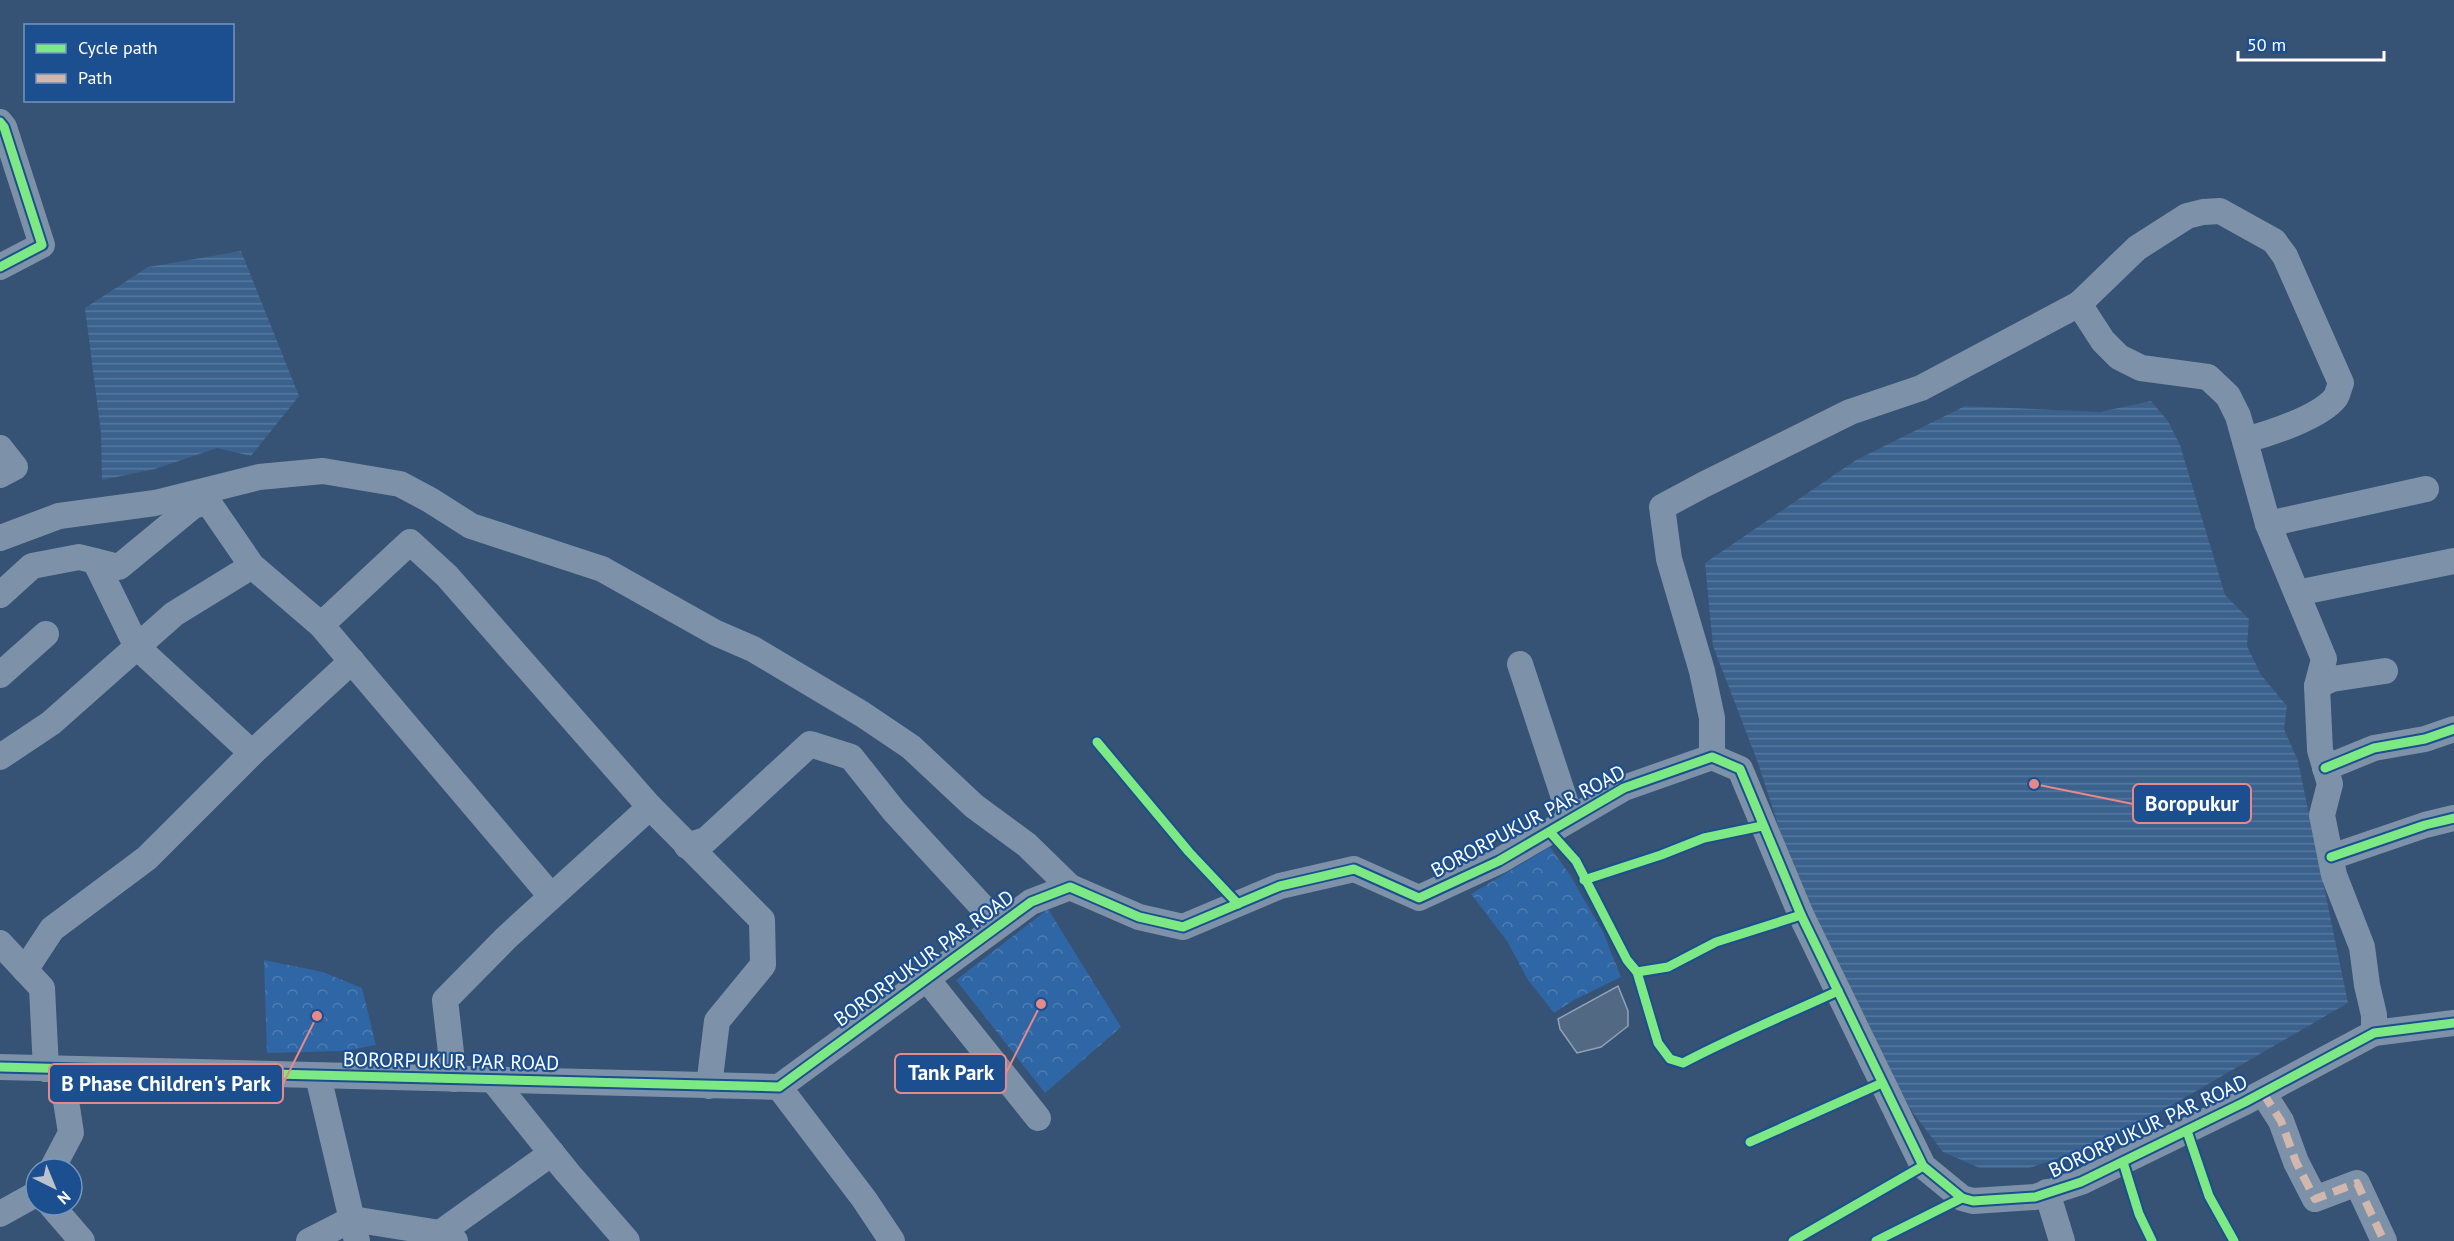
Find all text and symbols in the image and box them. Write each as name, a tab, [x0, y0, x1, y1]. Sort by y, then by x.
legend	[24, 24, 234, 102]
scale bar	[2238, 24, 2384, 62]
text: 50 m	[2247, 33, 2286, 56]
text: Cycle path	[78, 36, 158, 59]
text: Path	[78, 66, 112, 89]
street label: BORORPUKUR PAR ROAD	[1426, 759, 1630, 883]
callout: Boropukur	[2133, 784, 2251, 823]
text: Boropukur	[2145, 790, 2240, 817]
street label: BORORPUKUR PAR ROAD	[829, 884, 1019, 1032]
street label: BORORPUKUR PAR ROAD	[343, 1046, 559, 1076]
callout: Tank Park	[895, 1054, 1006, 1093]
text: Tank Park	[908, 1059, 995, 1086]
callout: B Phase Children's Park	[49, 1064, 283, 1103]
street label: BORORPUKUR PAR ROAD	[2044, 1068, 2252, 1184]
text: B Phase Children's Park	[61, 1070, 271, 1097]
north arrow	[24, 1157, 84, 1217]
text: N	[54, 1187, 75, 1209]

